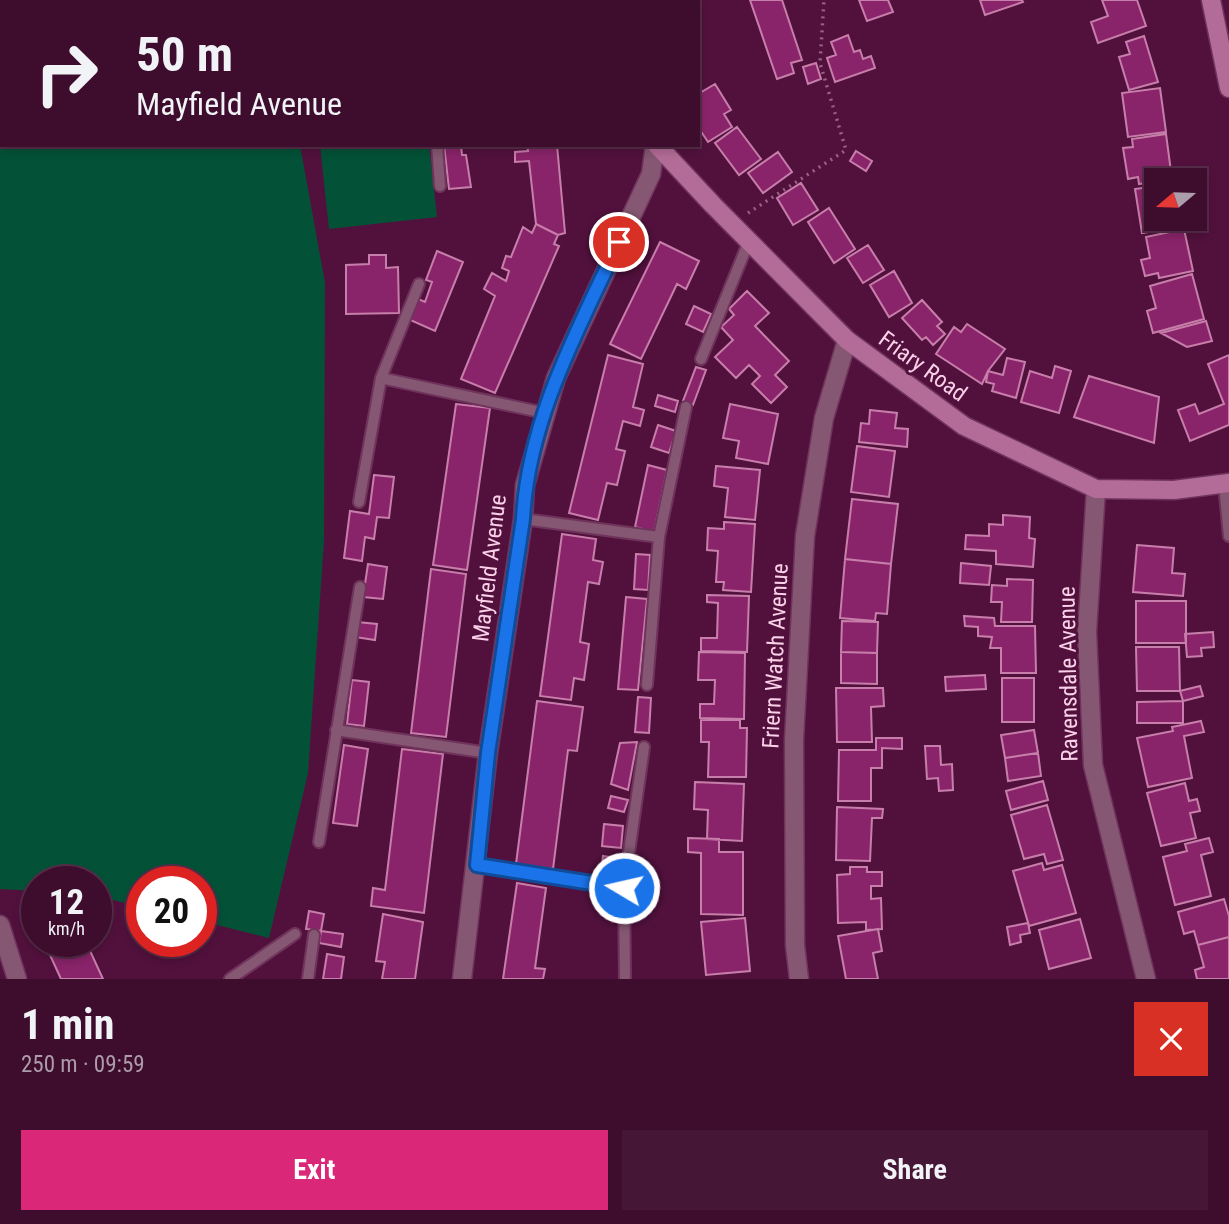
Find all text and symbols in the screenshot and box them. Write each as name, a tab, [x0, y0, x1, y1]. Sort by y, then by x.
text: 50 m	[136, 26, 233, 83]
icon: right	[21, 28, 112, 119]
text: Mayfield Avenue	[136, 85, 342, 123]
north arrow	[1144, 168, 1208, 231]
map controls	[1144, 168, 1207, 231]
pin	[589, 212, 649, 272]
icon: arrive	[600, 223, 638, 261]
street label: Friary Road	[873, 325, 972, 407]
street label: Mayfield Avenue	[467, 493, 512, 643]
street label: Friern Watch Avenue	[757, 563, 794, 749]
street label: Ravensdale Avenue	[1053, 586, 1084, 762]
position arrow	[587, 851, 661, 925]
speed limit sign: 20	[126, 866, 217, 957]
text: 12	[49, 882, 84, 923]
text: km/h	[48, 918, 85, 939]
text: 1 min	[21, 1000, 114, 1049]
button: close	[1134, 1002, 1208, 1076]
text: 250 m · 09:59	[21, 1051, 145, 1078]
button: Exit	[21, 1130, 608, 1210]
button: Share	[622, 1130, 1208, 1210]

